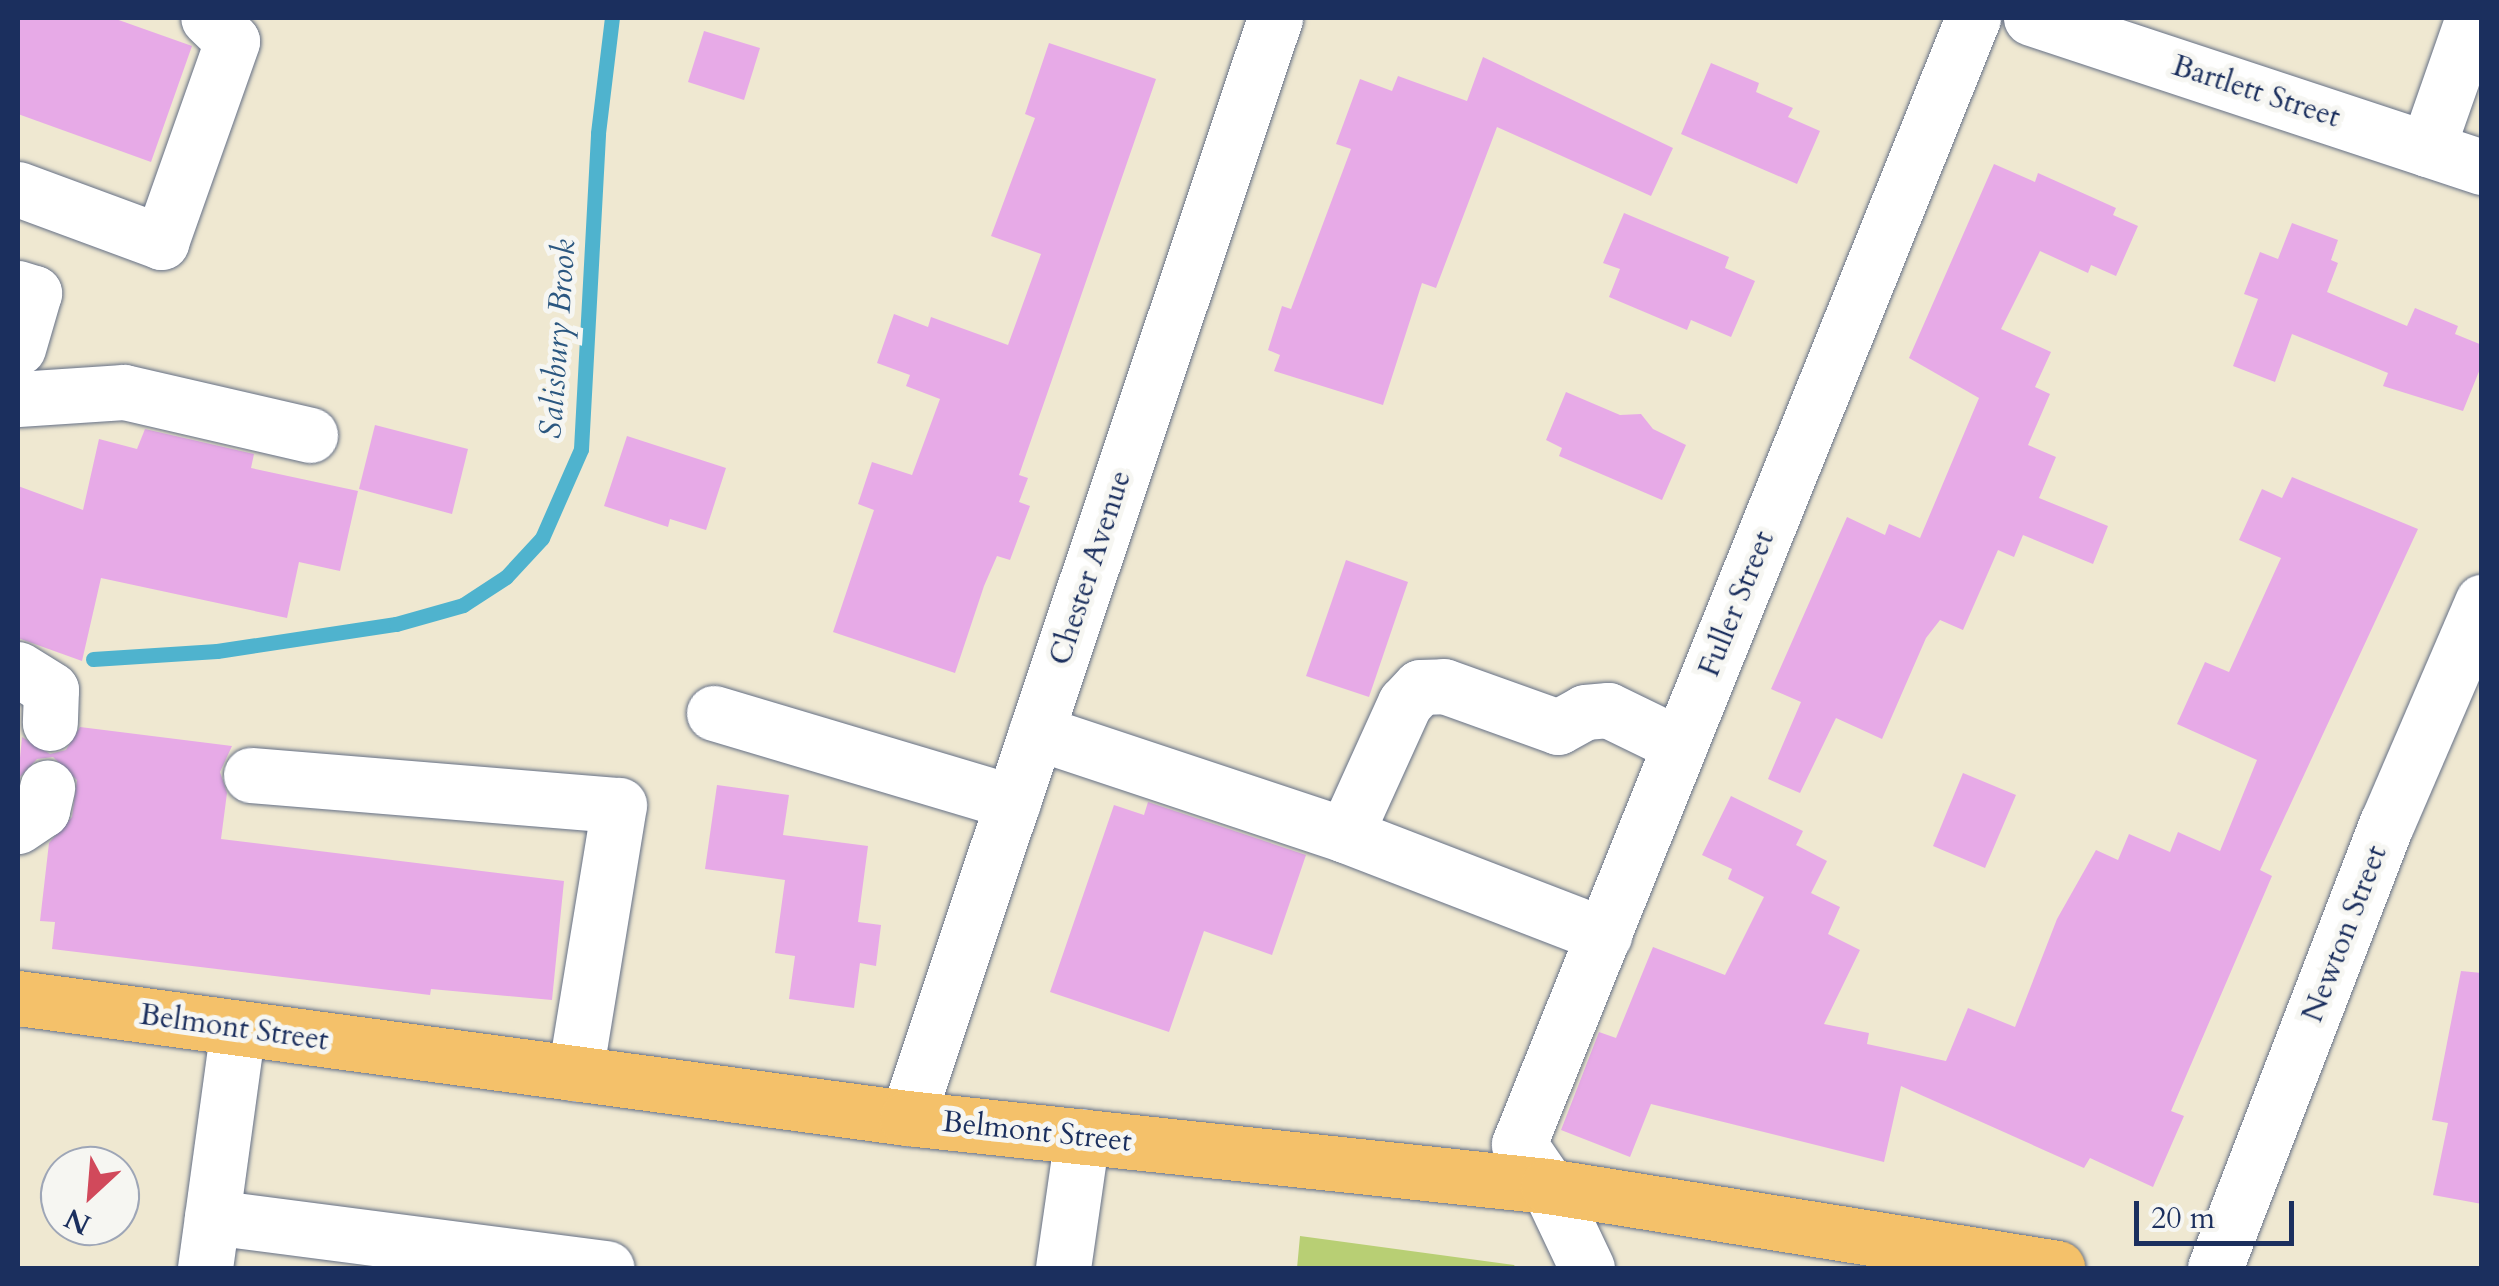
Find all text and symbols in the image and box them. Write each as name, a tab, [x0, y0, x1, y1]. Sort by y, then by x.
street label: Bartlett Street	[2168, 48, 2344, 136]
water label: Salisbury Brook	[532, 238, 584, 440]
street label: Chester Avenue	[1043, 466, 1139, 670]
street label: Fuller Street	[1692, 526, 1782, 682]
street label: Newton Street	[2295, 841, 2395, 1027]
street label: Belmont Street	[137, 997, 331, 1059]
street label: Belmont Street	[941, 1104, 1133, 1160]
north arrow	[40, 1146, 140, 1246]
scale bar	[2139, 1181, 2299, 1243]
text: 20 m	[2151, 1198, 2215, 1239]
text: N	[58, 1199, 97, 1244]

